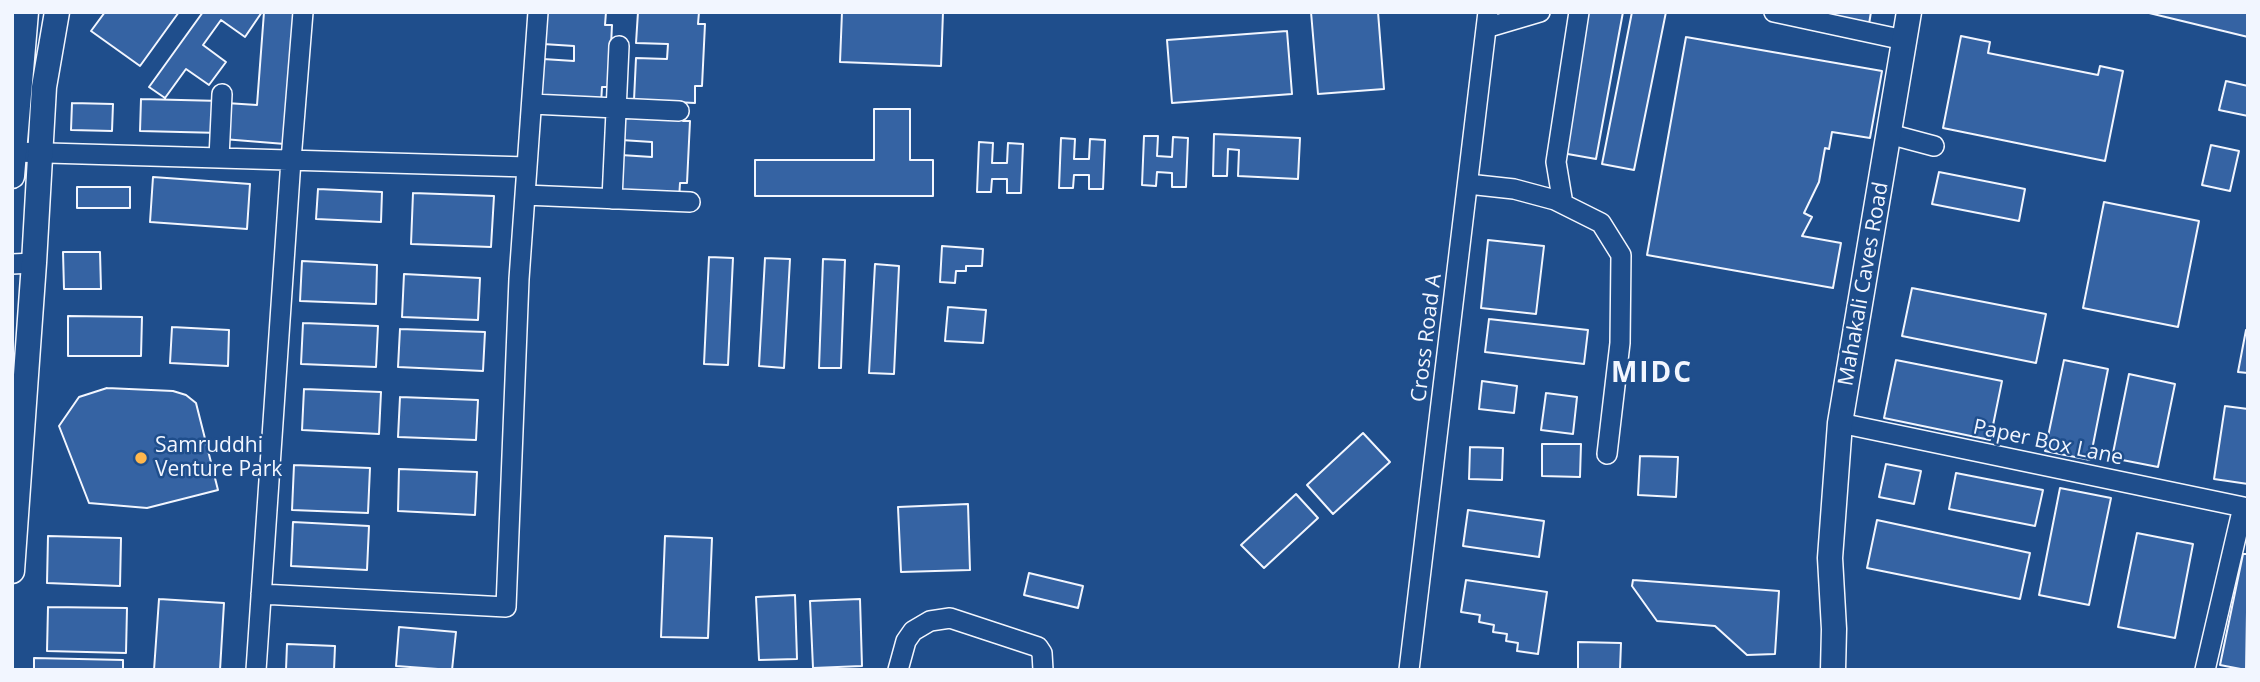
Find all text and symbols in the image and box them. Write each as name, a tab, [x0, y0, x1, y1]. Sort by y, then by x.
street label: Mahakali Caves Road	[1834, 180, 1894, 388]
street label: Cross Road A	[1407, 273, 1447, 403]
district label: MIDC	[1611, 357, 1693, 391]
street label: Paper Box Lane	[1971, 415, 2125, 471]
place label: Samruddhi Venture Park	[155, 433, 282, 483]
marker: Samruddhi Venture Park	[133, 450, 149, 466]

